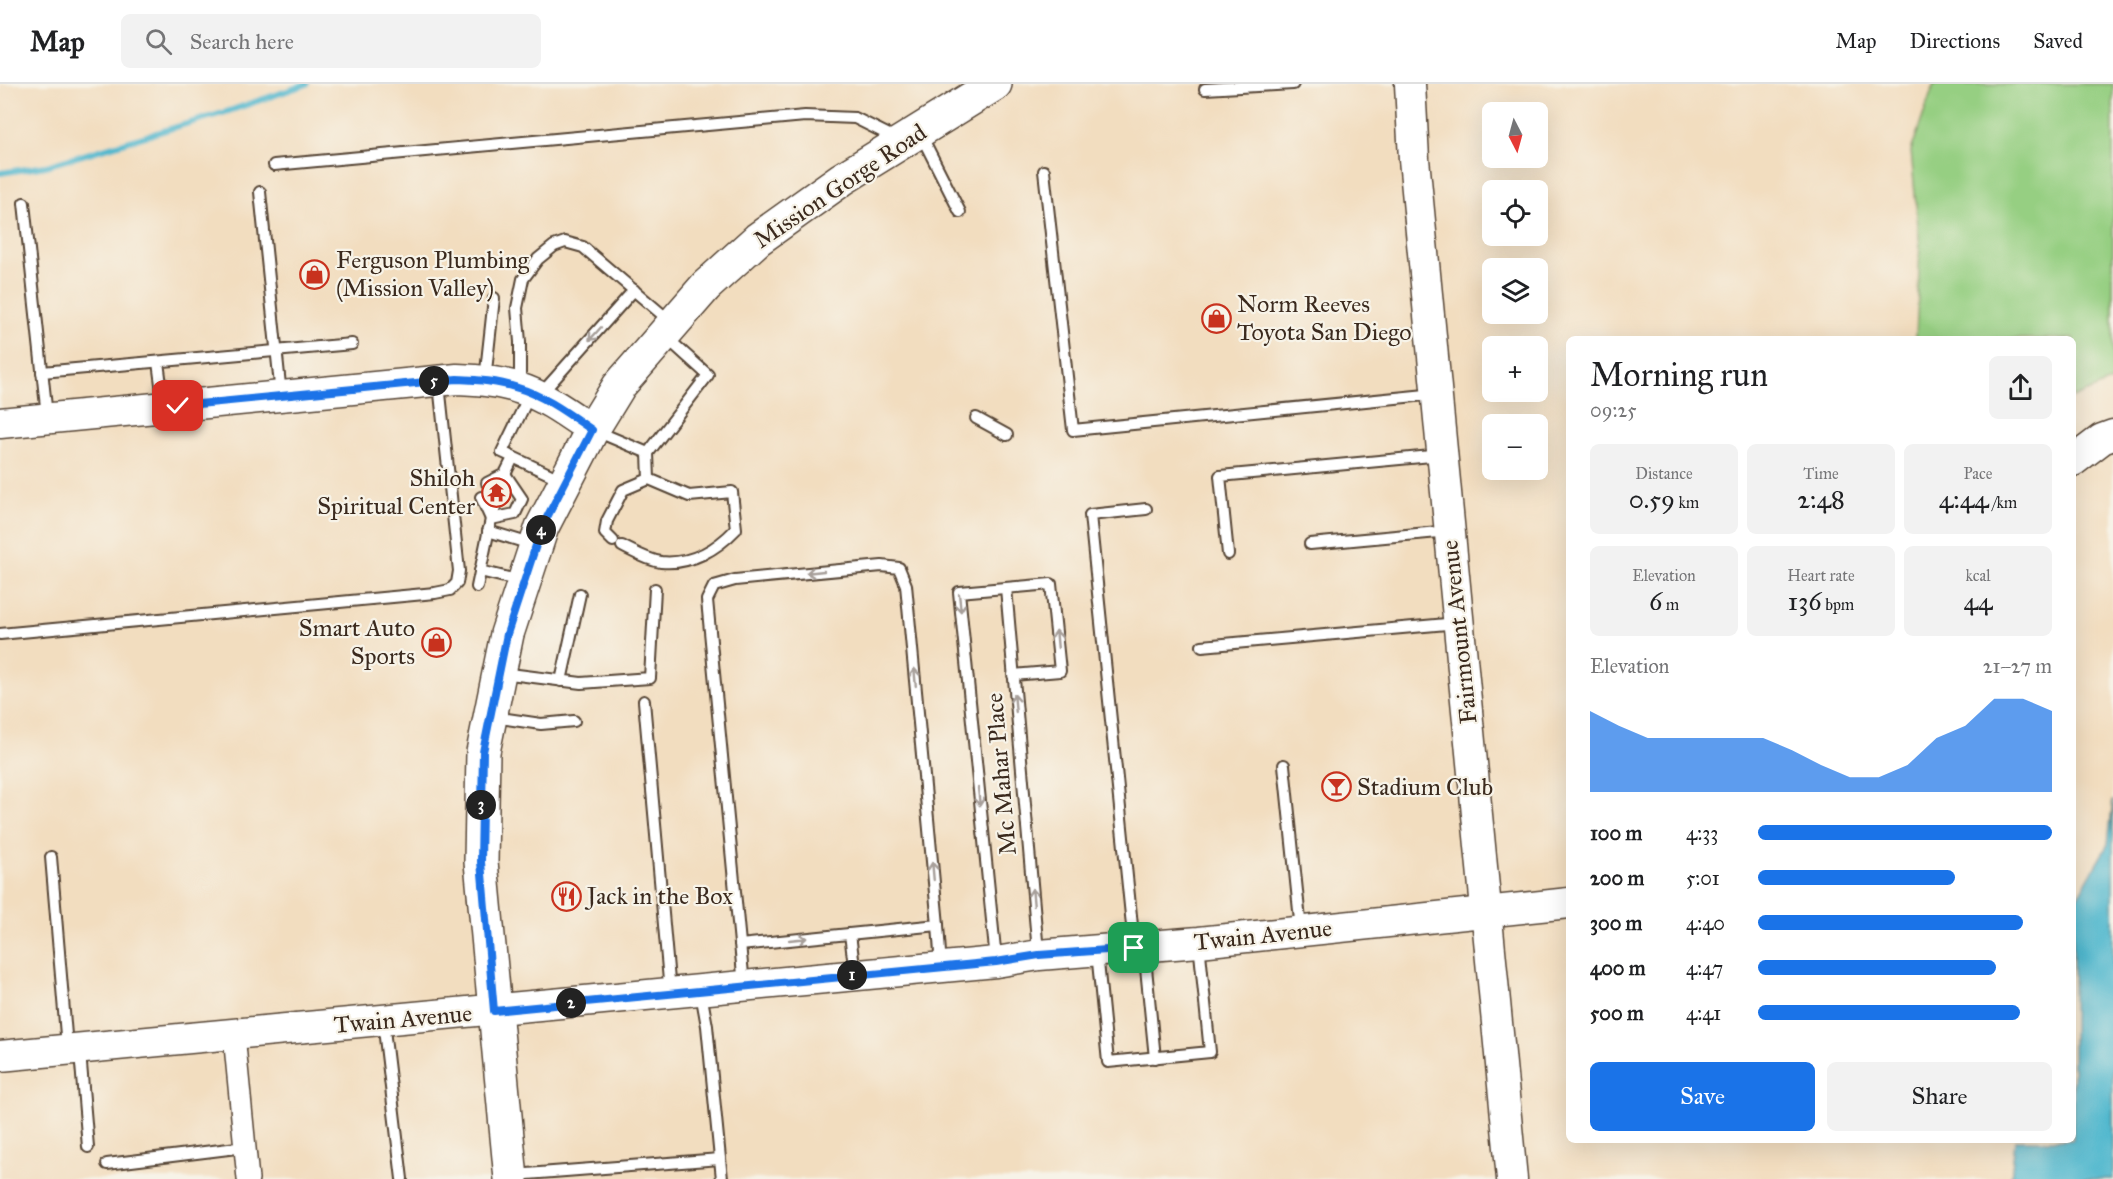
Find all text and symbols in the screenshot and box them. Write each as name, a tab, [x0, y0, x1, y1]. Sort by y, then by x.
search box	[121, 14, 541, 68]
text: Map	[30, 24, 85, 59]
icon: search	[142, 25, 175, 58]
text: Search here	[190, 28, 294, 55]
text: Map	[1836, 28, 1877, 54]
text: Directions	[1910, 28, 2000, 54]
text: Saved	[2033, 28, 2083, 54]
north arrow	[1482, 102, 1548, 168]
map controls	[1482, 102, 1548, 480]
street label: Mission Gorge Road	[748, 117, 932, 255]
button: locate	[1482, 180, 1548, 246]
place label: Ferguson Plumbing (Mission Valley)	[336, 245, 530, 303]
shop icon: Ferguson Plumbing (Mission Valley)	[299, 258, 331, 290]
button: layers	[1482, 258, 1548, 324]
place label: Norm Reeves Toyota San Diego	[1237, 289, 1412, 347]
shop icon: Norm Reeves Toyota San Diego	[1200, 302, 1232, 334]
one-way arrow	[588, 326, 602, 341]
button: +	[1482, 336, 1548, 402]
text: Morning run	[1590, 355, 1768, 395]
button: share	[1989, 356, 2052, 419]
pin: 5	[419, 366, 449, 396]
text: 5	[430, 371, 438, 390]
pin	[152, 380, 203, 431]
icon: check	[161, 389, 194, 422]
text: 09:25	[1590, 398, 1636, 422]
button: −	[1482, 414, 1548, 480]
place label: Shiloh Spiritual Center	[317, 463, 475, 521]
text: Distance	[1635, 464, 1693, 483]
text: Time	[1803, 464, 1839, 483]
text: Pace	[1963, 464, 1993, 483]
temple icon: Shiloh Spiritual Center	[480, 476, 512, 508]
text: 0.59	[1629, 483, 1675, 515]
text: 2:48	[1797, 483, 1845, 515]
text: 4:44	[1939, 483, 1989, 515]
text: km	[1675, 493, 1699, 512]
text: /km	[1989, 493, 2017, 512]
pin: 4	[526, 515, 556, 545]
text: 4	[537, 520, 545, 539]
street label: Fairmount Avenue	[1434, 539, 1484, 725]
text: Elevation	[1632, 566, 1696, 585]
text: Heart rate	[1787, 566, 1855, 585]
text: kcal	[1965, 566, 1991, 585]
one-way arrow	[806, 567, 826, 578]
text: 6	[1649, 585, 1662, 617]
text: 136	[1788, 585, 1822, 617]
text: 44	[1964, 585, 1992, 617]
one-way arrow	[955, 593, 966, 613]
text: m	[1662, 595, 1679, 614]
text: bpm	[1822, 595, 1854, 614]
place label: Smart Auto Sports	[299, 613, 415, 671]
shop icon: Smart Auto Sports	[420, 626, 452, 658]
one-way arrow	[1051, 629, 1062, 649]
text: Elevation	[1590, 654, 1669, 678]
text: 21–27 m	[1983, 654, 2052, 678]
one-way arrow	[909, 667, 920, 687]
street label: Mc Mahar Place	[979, 692, 1023, 856]
one-way arrow	[1009, 694, 1020, 713]
bar icon: Stadium Club	[1320, 771, 1352, 803]
place label: Stadium Club	[1357, 772, 1493, 802]
one-way arrow	[974, 787, 985, 807]
pin: 3	[466, 790, 496, 820]
text: 3	[478, 795, 484, 814]
text: 100 m	[1590, 821, 1642, 845]
text: 4:33	[1686, 821, 1718, 845]
one-way arrow	[927, 861, 938, 881]
text: 200 m	[1590, 866, 1644, 890]
text: 5:01	[1686, 866, 1720, 890]
restaurant icon: Jack in the Box	[550, 880, 582, 912]
place label: Jack in the Box	[584, 881, 733, 911]
one-way arrow	[1027, 888, 1038, 908]
text: 300 m	[1590, 911, 1642, 935]
text: 4:40	[1686, 911, 1725, 935]
street label: Twain Avenue	[1192, 913, 1334, 957]
pin	[1108, 922, 1159, 973]
icon: arrive	[1117, 931, 1150, 964]
one-way arrow	[788, 933, 808, 944]
text: 400 m	[1590, 956, 1646, 980]
text: 4:47	[1686, 956, 1723, 980]
pin: 1	[837, 960, 867, 990]
text: 1	[849, 965, 855, 984]
pin: 2	[556, 988, 586, 1018]
text: 2	[567, 993, 575, 1012]
street label: Twain Avenue	[333, 998, 473, 1040]
text: 500 m	[1590, 1001, 1644, 1025]
text: 4:41	[1686, 1001, 1721, 1025]
button: Save	[1590, 1062, 1815, 1131]
button: Share	[1827, 1062, 2052, 1131]

